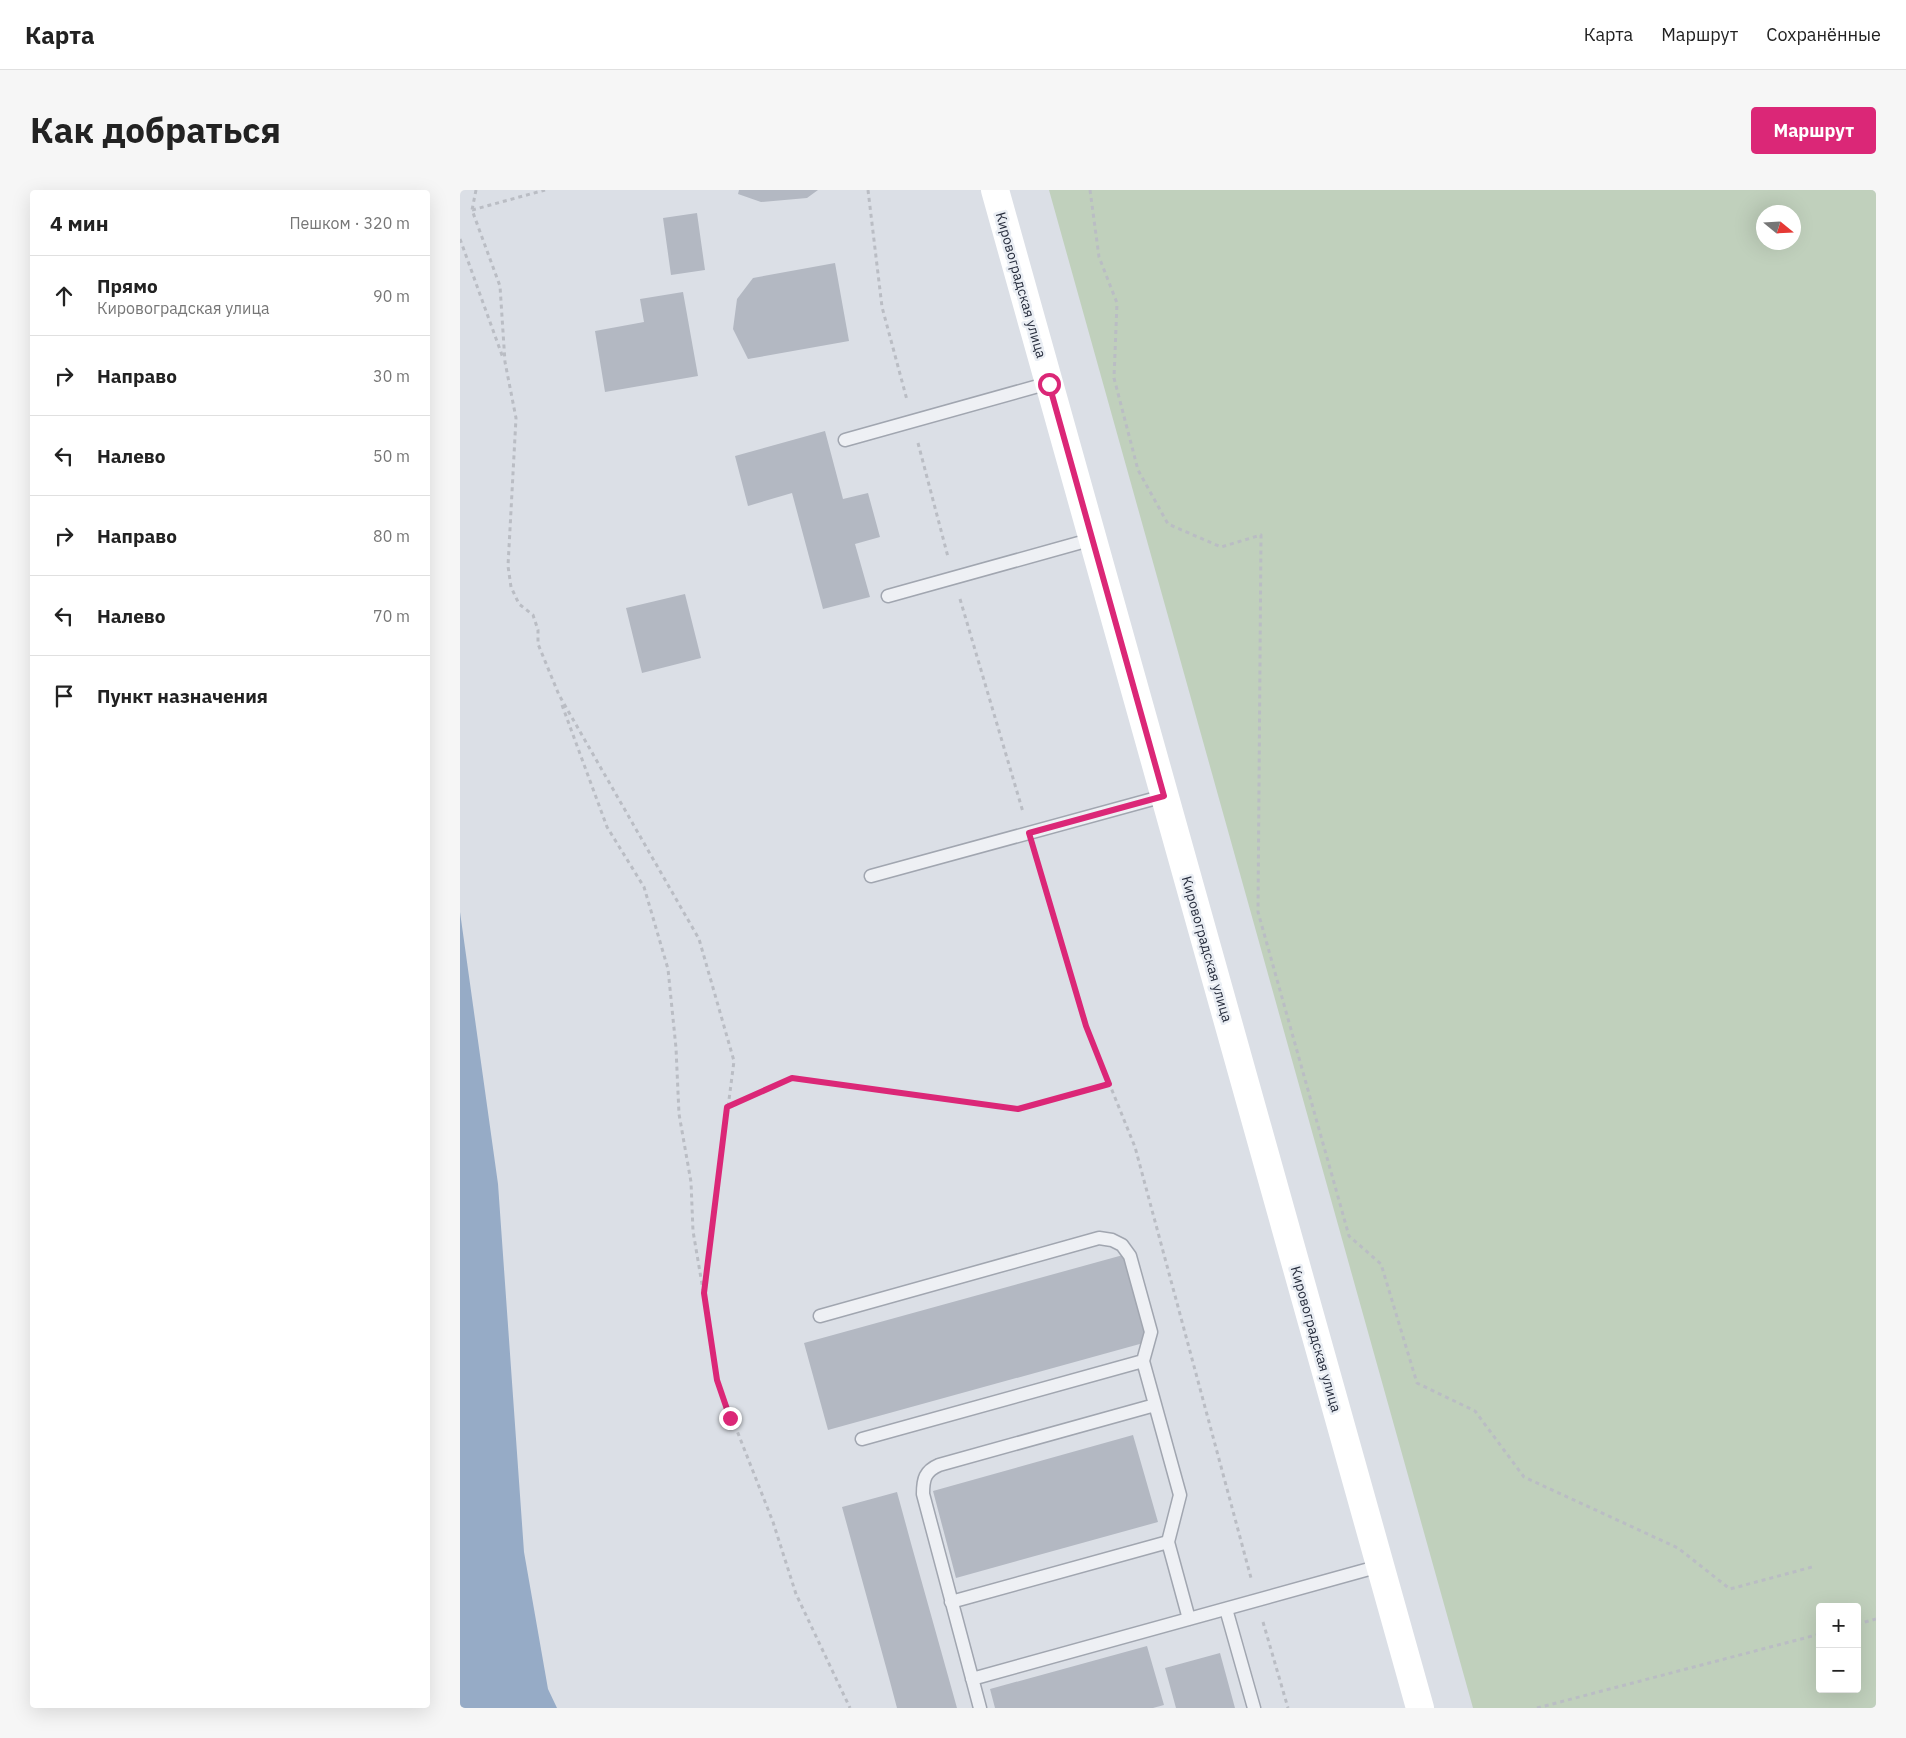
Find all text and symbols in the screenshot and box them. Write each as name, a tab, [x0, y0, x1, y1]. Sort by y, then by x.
text: Карта	[25, 19, 95, 51]
text: Карта	[1584, 23, 1633, 46]
text: Маршрут	[1661, 23, 1738, 46]
text: Сохранённые	[1766, 23, 1881, 46]
text: Как добраться	[30, 107, 281, 153]
button: Маршрут	[1751, 107, 1876, 154]
north arrow	[1756, 205, 1801, 250]
text: 4 мин	[50, 209, 109, 237]
street label: Кировоградская улица	[992, 210, 1051, 361]
text: Пешком · 320 m	[289, 213, 410, 233]
text: Прямо	[97, 274, 158, 298]
icon: ahead	[50, 282, 78, 310]
text: 90 m	[373, 286, 410, 306]
text: Кировоградская улица	[97, 298, 270, 318]
icon: right	[50, 362, 78, 390]
text: Направо	[97, 364, 177, 388]
text: 30 m	[373, 366, 410, 386]
route start	[1038, 373, 1061, 396]
icon: left	[50, 442, 78, 470]
text: Налево	[97, 444, 166, 468]
text: 50 m	[373, 446, 410, 466]
icon: right	[50, 522, 78, 550]
text: Направо	[97, 524, 177, 548]
text: 80 m	[373, 526, 410, 546]
icon: left	[50, 602, 78, 630]
text: Налево	[97, 604, 166, 628]
text: 70 m	[373, 606, 410, 626]
icon: arrive	[50, 682, 78, 710]
text: Пункт назначения	[97, 684, 268, 708]
street label: Кировоградская улица	[1178, 874, 1237, 1025]
street label: Кировоградская улица	[1287, 1264, 1346, 1415]
route end	[719, 1407, 742, 1430]
map controls	[1816, 1603, 1861, 1693]
button: +	[1816, 1603, 1861, 1648]
button: −	[1816, 1648, 1861, 1693]

